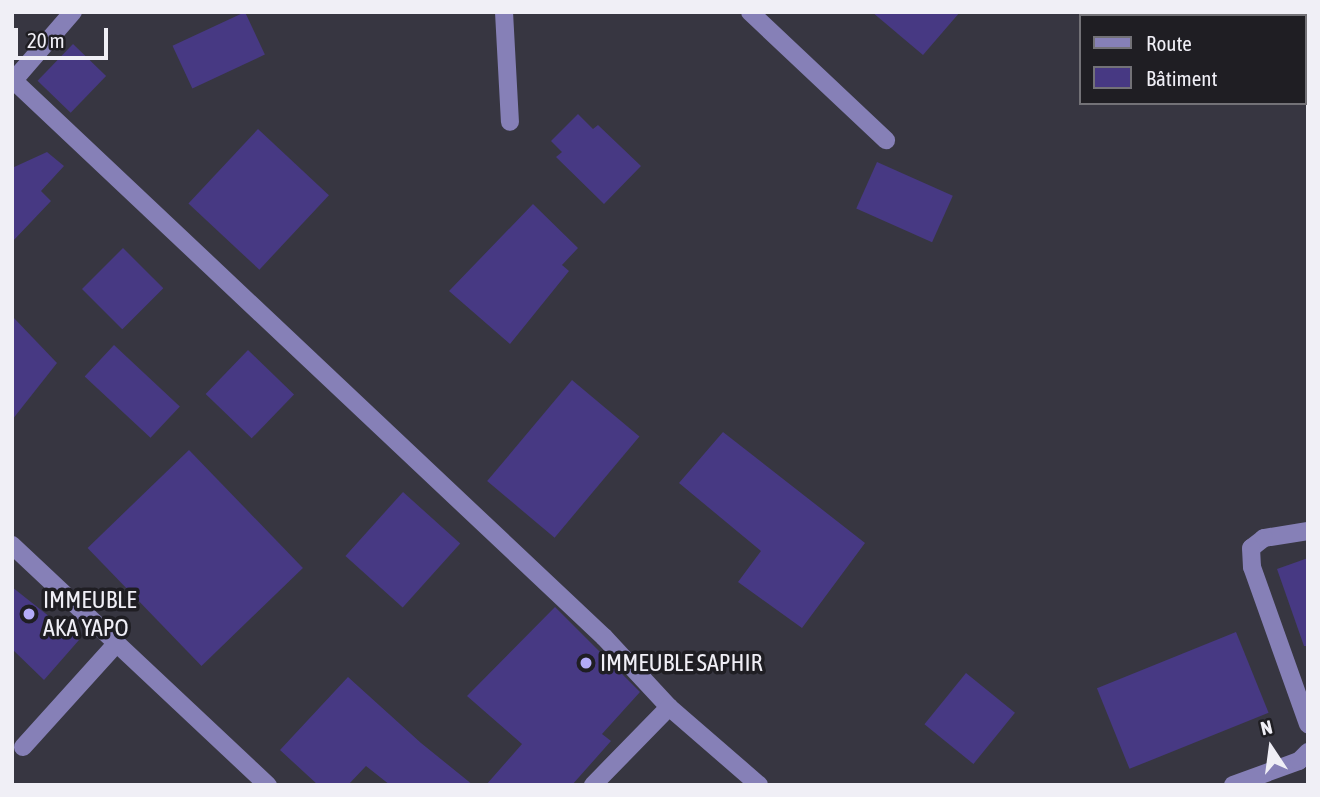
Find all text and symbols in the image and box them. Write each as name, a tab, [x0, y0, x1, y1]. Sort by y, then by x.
scale bar	[18, 14, 112, 58]
legend	[1078, 14, 1306, 105]
text: 20 m	[27, 28, 65, 52]
text: Route	[1146, 31, 1192, 55]
text: Bâtiment	[1146, 66, 1217, 90]
place label: IMMEUBLE AKA YAPO	[43, 586, 137, 642]
marker: IMMEUBLE AKA YAPO	[21, 606, 37, 622]
place label: IMMEUBLE SAPHIR	[600, 649, 763, 677]
marker: IMMEUBLE SAPHIR	[578, 655, 594, 671]
north arrow	[1236, 713, 1306, 783]
text: N	[1258, 716, 1274, 740]

